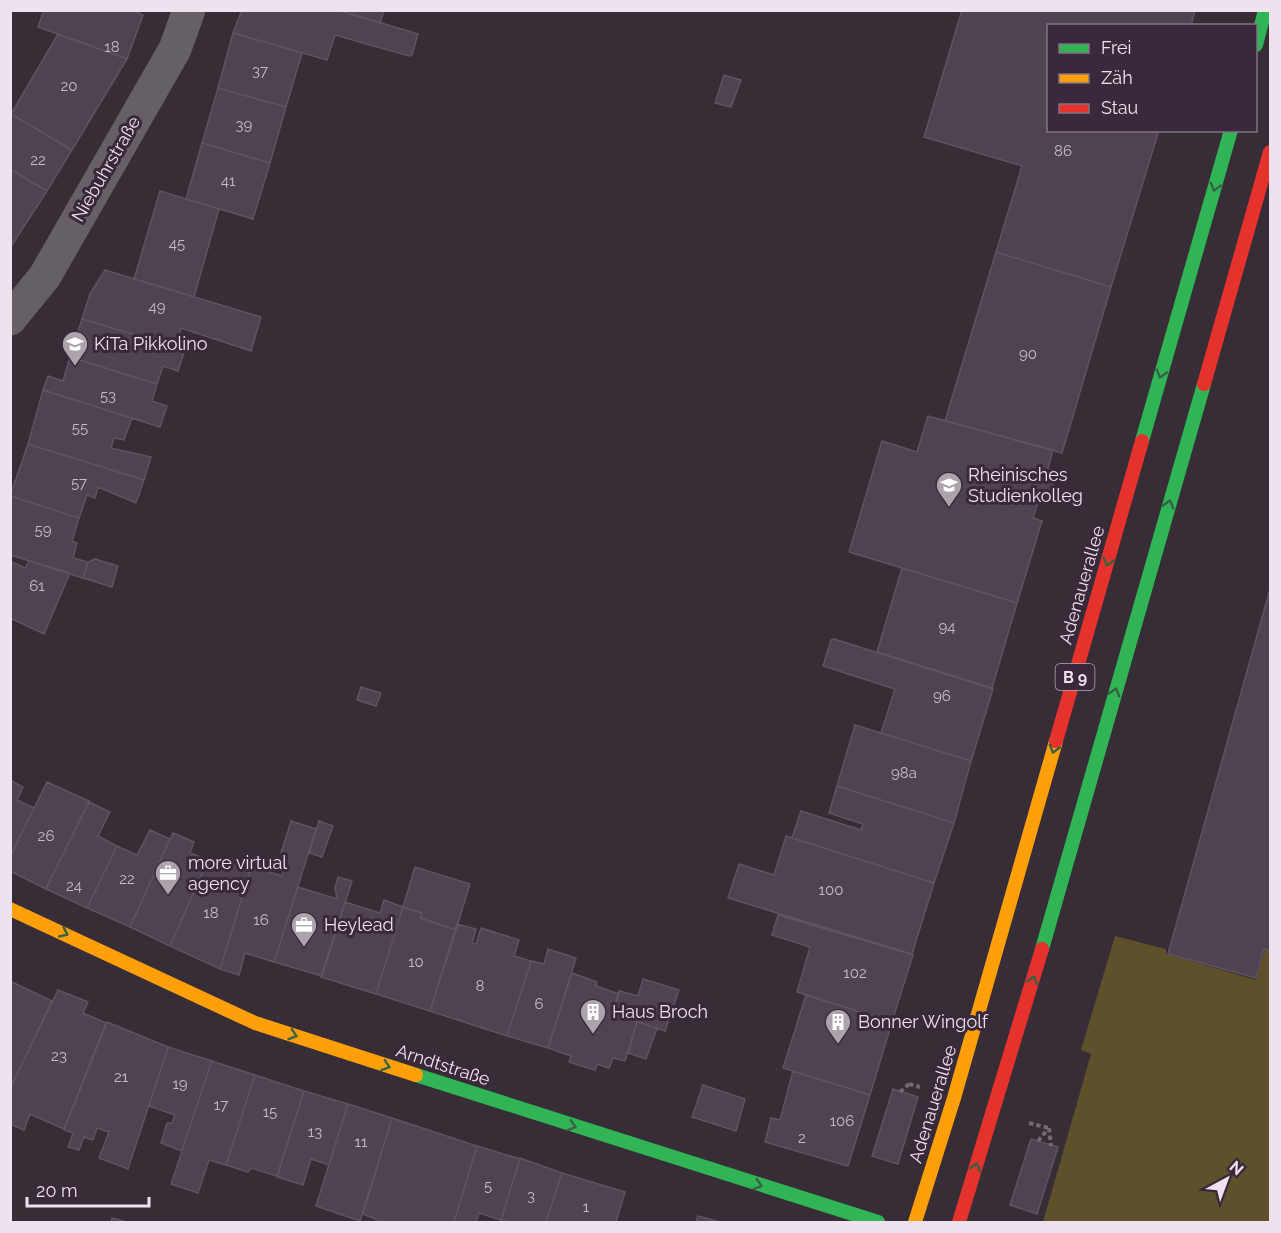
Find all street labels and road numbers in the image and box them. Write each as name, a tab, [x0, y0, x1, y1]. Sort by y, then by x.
street label: Niebuhrstraße	[67, 112, 144, 225]
street label: Adenauerallee	[1055, 523, 1109, 647]
road number: B 9	[1056, 664, 1094, 690]
street label: Arndtstraße	[394, 1039, 493, 1090]
street label: Adenauerallee	[905, 1042, 961, 1165]

